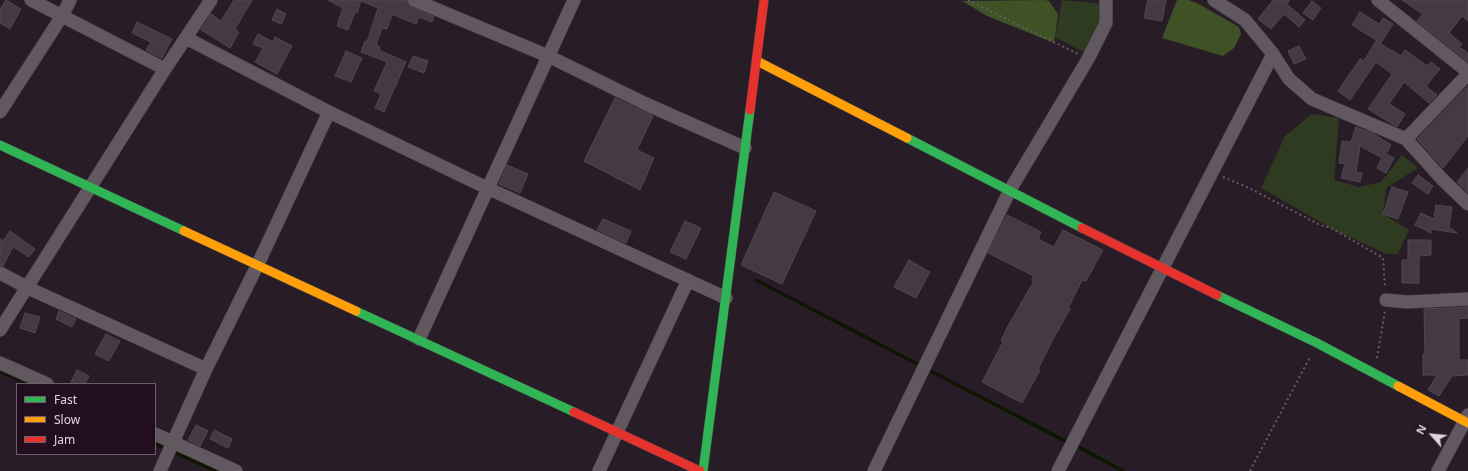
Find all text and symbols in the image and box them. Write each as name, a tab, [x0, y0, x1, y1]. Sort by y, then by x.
legend	[16, 383, 156, 455]
text: Fast	[54, 391, 77, 408]
text: Slow	[54, 411, 80, 428]
north arrow	[1412, 415, 1452, 455]
text: N	[1412, 422, 1430, 437]
text: Jam	[54, 431, 75, 448]

